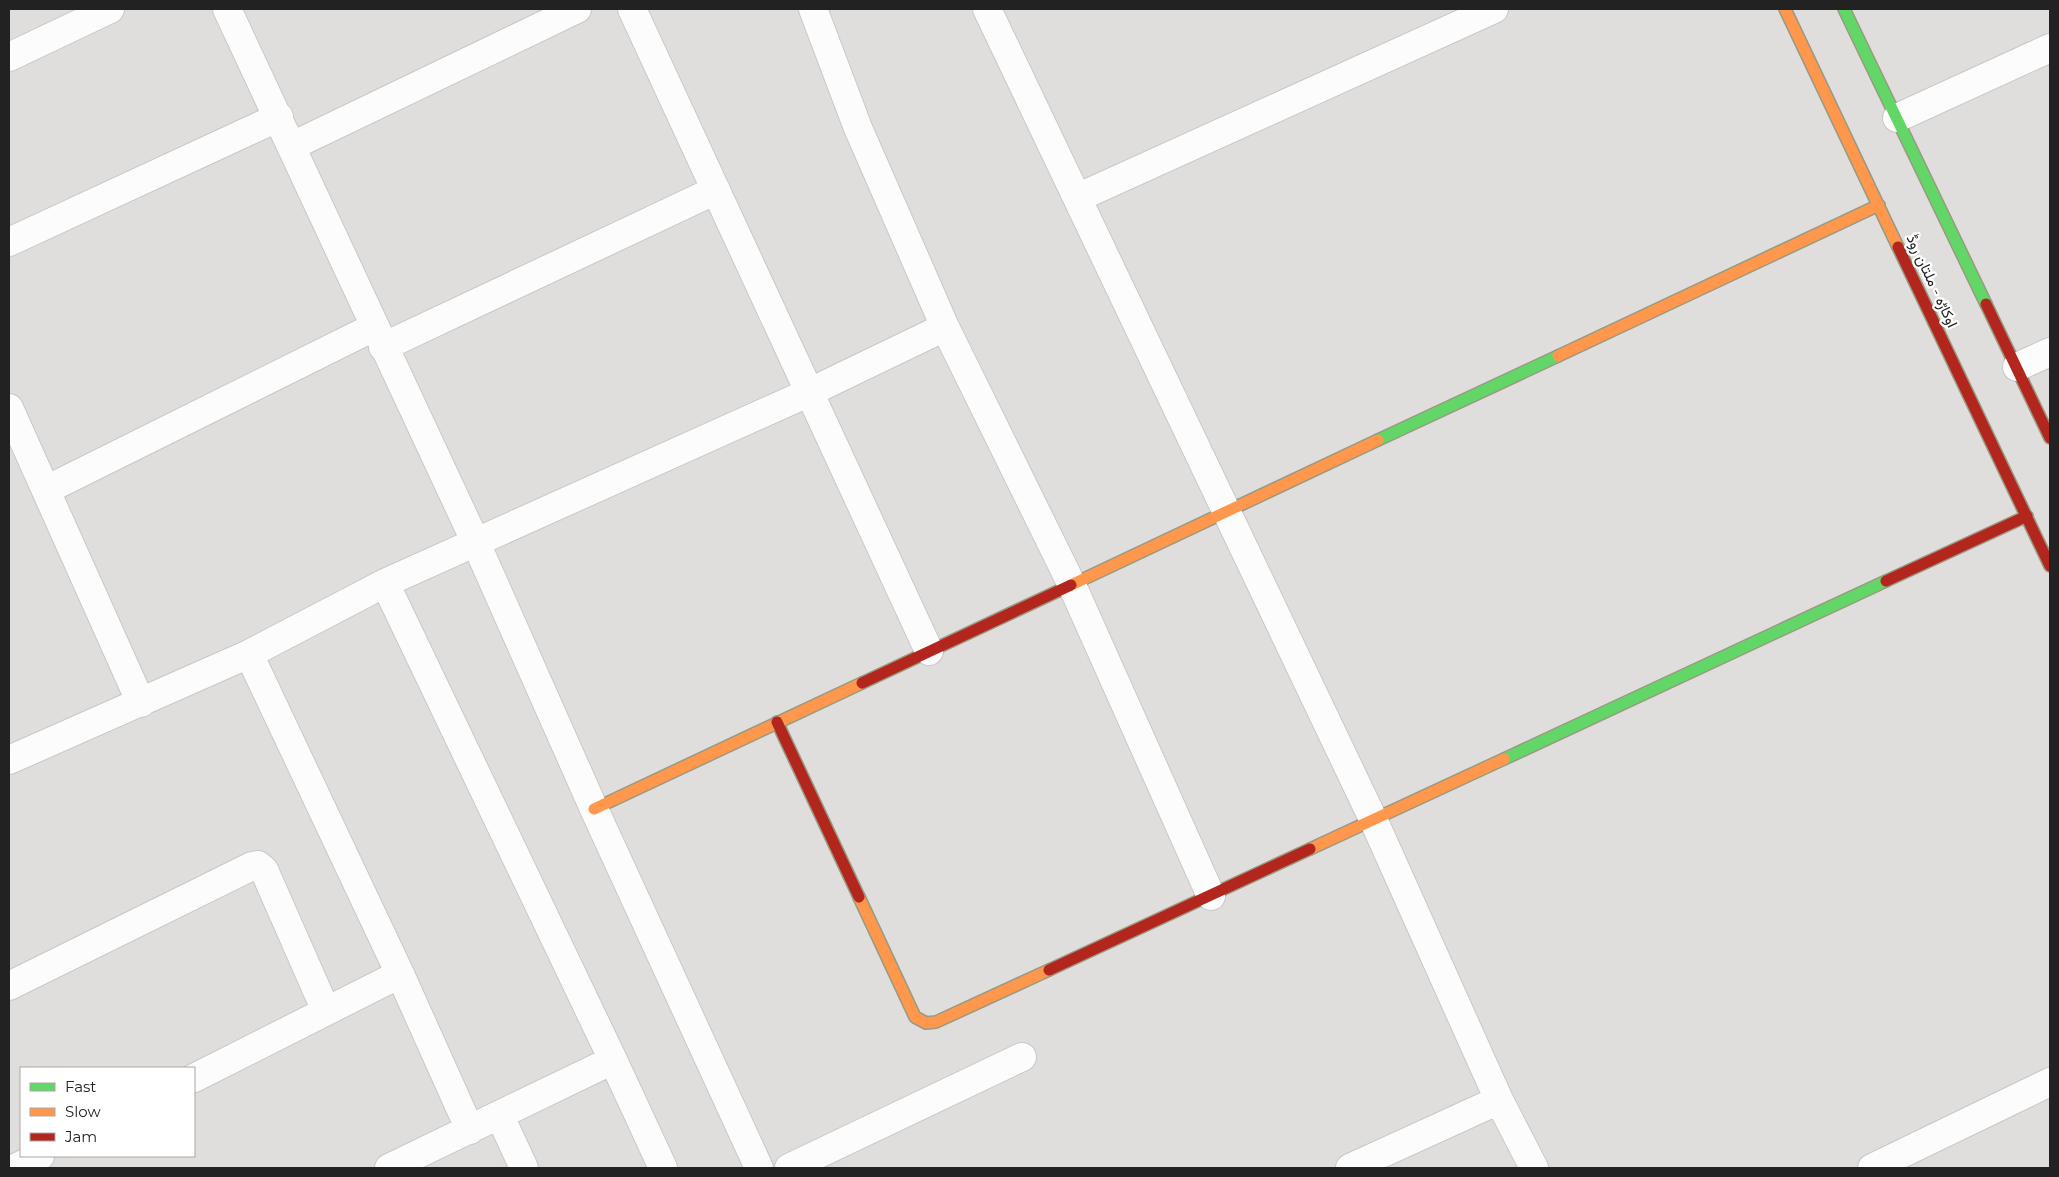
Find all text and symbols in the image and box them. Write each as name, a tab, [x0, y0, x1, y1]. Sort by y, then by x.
street label: اوکاڑہ - ملتان روڈ	[1902, 231, 1962, 331]
legend	[20, 1067, 195, 1157]
text: Fast	[65, 1077, 96, 1096]
text: Slow	[65, 1102, 101, 1121]
text: Jam	[64, 1127, 97, 1146]

